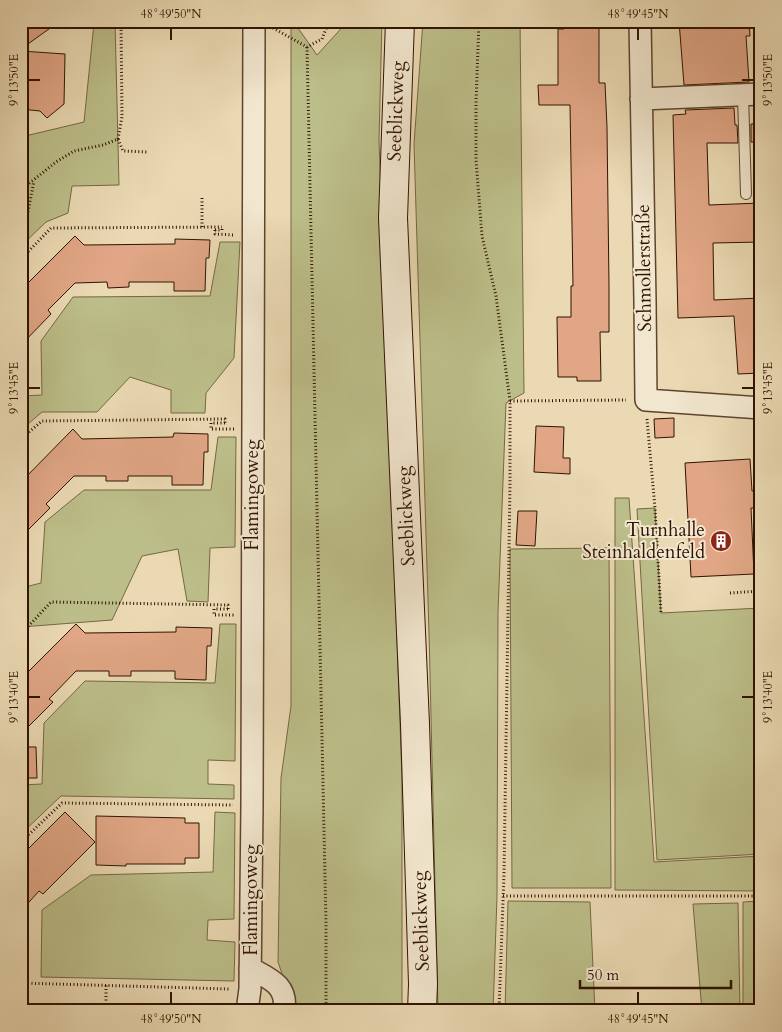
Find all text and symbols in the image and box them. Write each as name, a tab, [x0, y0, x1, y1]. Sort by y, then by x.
text: 48°49'50"N	[141, 6, 202, 22]
text: 48°49'45"N	[608, 6, 669, 22]
text: 9°13'50"E	[6, 54, 22, 106]
text: 9°13'50"E	[760, 54, 776, 106]
street label: Seeblickweg	[381, 60, 411, 162]
street label: Schmollerstraße	[630, 204, 658, 332]
text: 9°13'45"E	[6, 362, 22, 414]
text: 9°13'45"E	[760, 362, 776, 414]
street label: Flamingoweg	[239, 439, 265, 551]
street label: Seeblickweg	[390, 465, 422, 567]
place label: Turnhalle Steinhaldenfeld	[582, 517, 705, 565]
building icon: Turnhalle Steinhaldenfeld	[709, 529, 733, 553]
text: 9°13'40"E	[6, 671, 22, 723]
text: 9°13'40"E	[760, 671, 776, 723]
street label: Flamingoweg	[238, 844, 264, 956]
street label: Seeblickweg	[406, 870, 436, 972]
scale bar	[580, 957, 731, 989]
text: 50 m	[587, 965, 619, 985]
text: 48°49'50"N	[141, 1011, 202, 1027]
text: 48°49'45"N	[608, 1011, 669, 1027]

